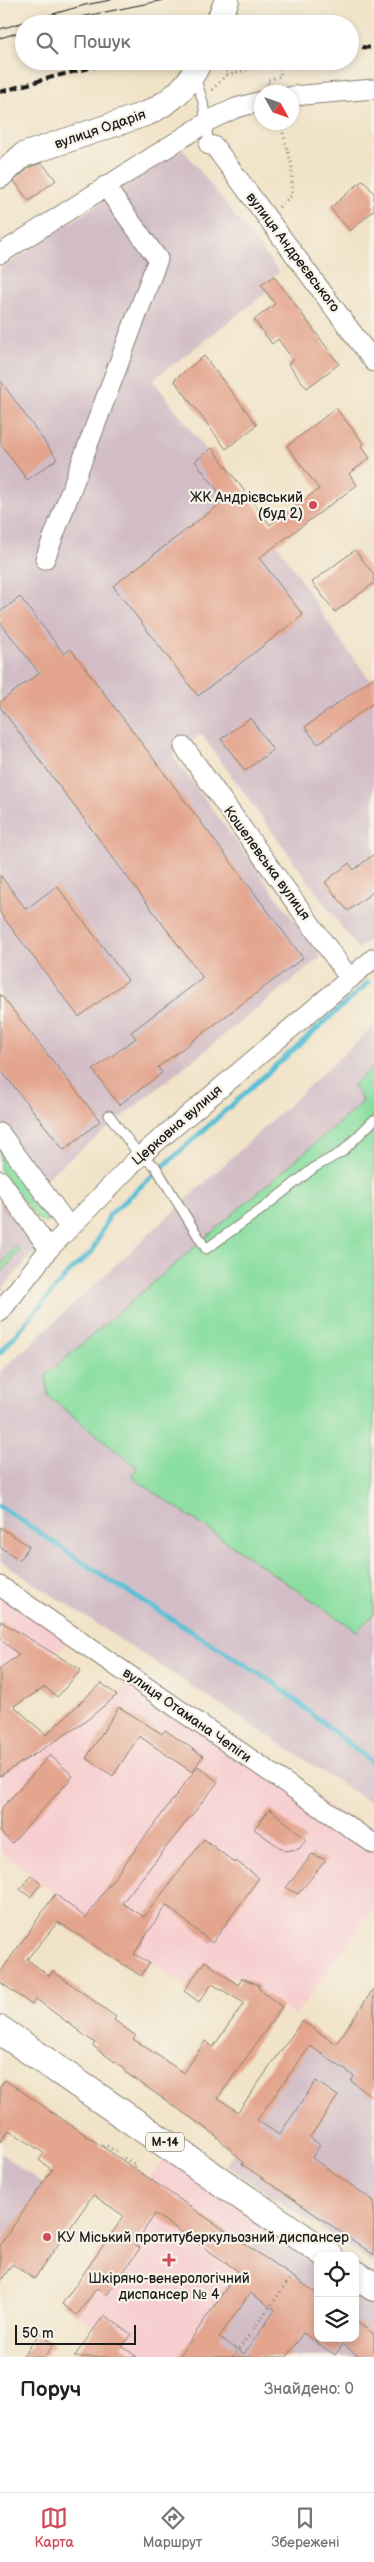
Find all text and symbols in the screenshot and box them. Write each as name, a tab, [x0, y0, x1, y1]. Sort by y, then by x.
search box	[15, 15, 359, 70]
icon: search	[33, 29, 61, 57]
text: Пошук	[73, 31, 131, 54]
north arrow	[254, 85, 299, 130]
street label: вулиця Одарія	[52, 105, 148, 153]
street label: вулиця Андреєвського	[242, 189, 344, 315]
place label: ЖК Андрієвський (буд 2)	[190, 489, 303, 522]
marker: ЖК Андрієвський (буд 2)	[307, 499, 319, 511]
street label: Кошелевська вулиця	[220, 803, 314, 923]
street label: Церковна вулиця	[128, 1081, 226, 1169]
street label: вулиця Отамана Чепіги	[119, 1664, 255, 1766]
road number: М-14	[146, 2132, 184, 2152]
place label: КУ Міський протитуберкульозний диспансер	[57, 2229, 349, 2246]
marker: КУ Міський протитуберкульозний диспансер	[41, 2231, 53, 2243]
map controls	[314, 2252, 359, 2342]
button: locate	[314, 2252, 359, 2297]
marker: Шкіряно-венерологічний диспансер № 4	[162, 2253, 176, 2267]
place label: Шкіряно-венерологічний диспансер № 4	[88, 2270, 250, 2303]
button: layers	[314, 2297, 359, 2342]
scale bar	[15, 2322, 136, 2345]
text: 50 m	[22, 2325, 54, 2342]
text: Поруч	[20, 2377, 81, 2402]
text: Знайдено: 0	[264, 2380, 354, 2399]
tab: Карта	[34, 2504, 74, 2551]
tab: Маршрут	[143, 2504, 202, 2551]
tab: Збережені	[271, 2504, 340, 2551]

